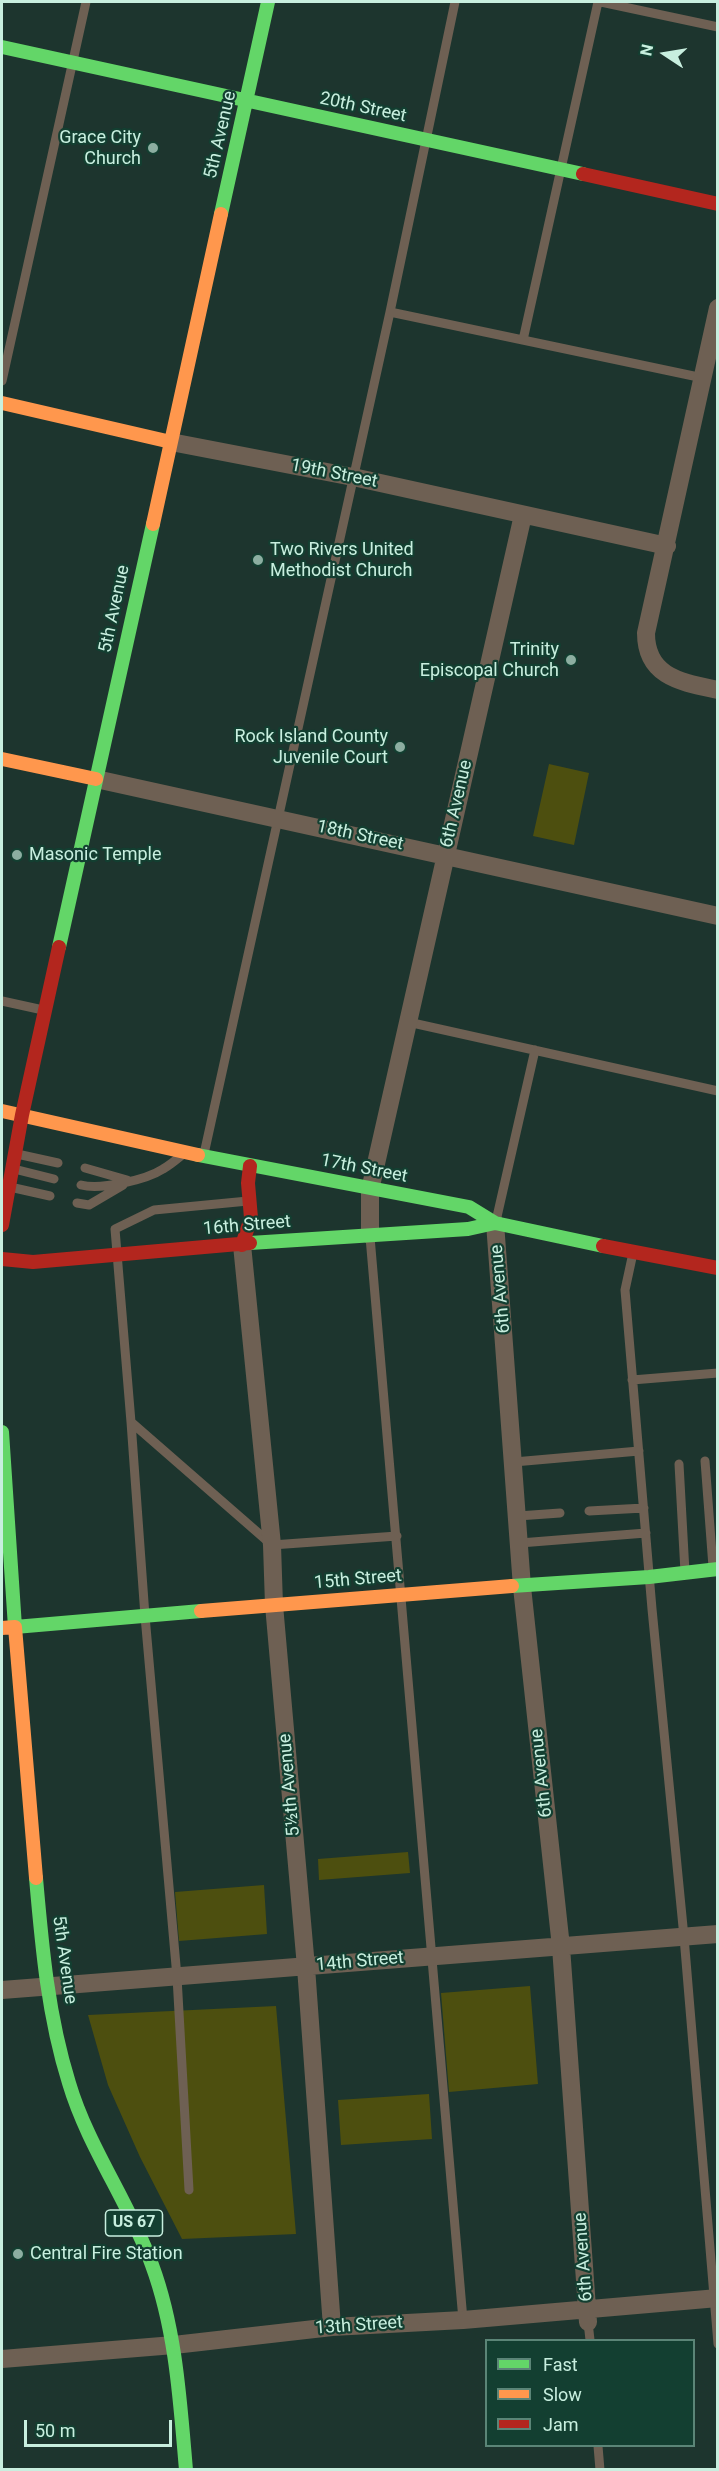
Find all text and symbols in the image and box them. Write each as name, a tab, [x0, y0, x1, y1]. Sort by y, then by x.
north arrow	[635, 24, 695, 84]
text: N	[636, 43, 657, 58]
street label: 20th Street	[318, 88, 408, 128]
street label: 5th Avenue	[200, 89, 242, 181]
place label: Grace City Church	[59, 127, 141, 170]
marker: Grace City Church	[146, 141, 160, 155]
street label: 19th Street	[289, 455, 379, 493]
place label: Two Rivers United Methodist Church	[270, 539, 414, 582]
marker: Two Rivers United Methodist Church	[251, 553, 265, 567]
street label: 5th Avenue	[95, 563, 135, 655]
place label: Trinity Episcopal Church	[420, 639, 559, 682]
marker: Trinity Episcopal Church	[564, 653, 578, 667]
place label: Rock Island County Juvenile Court	[234, 726, 388, 768]
marker: Rock Island County Juvenile Court	[393, 740, 407, 754]
street label: 6th Avenue	[436, 758, 478, 850]
street label: 18th Street	[315, 816, 405, 856]
place label: Masonic Temple	[29, 844, 161, 866]
marker: Masonic Temple	[10, 848, 24, 862]
street label: 17th Street	[319, 1150, 409, 1188]
street label: 16th Street	[202, 1211, 292, 1241]
street label: 6th Avenue	[486, 1244, 516, 1334]
street label: 15th Street	[313, 1565, 403, 1595]
street label: 6th Avenue	[527, 1727, 557, 1819]
street label: 5½th Avenue	[275, 1733, 305, 1837]
street label: 5th Avenue	[47, 1914, 81, 2006]
street label: 14th Street	[315, 1947, 405, 1977]
road number: US 67	[106, 2210, 162, 2236]
street label: 6th Avenue	[570, 2212, 598, 2302]
place label: Central Fire Station	[30, 2243, 183, 2265]
marker: Central Fire Station	[11, 2247, 25, 2261]
street label: 13th Street	[314, 2312, 404, 2340]
legend	[485, 2339, 695, 2447]
text: Fast	[543, 2354, 578, 2375]
text: Slow	[543, 2384, 582, 2405]
scale bar	[27, 2408, 176, 2446]
text: Jam	[543, 2414, 579, 2435]
text: 50 m	[35, 2420, 75, 2441]

